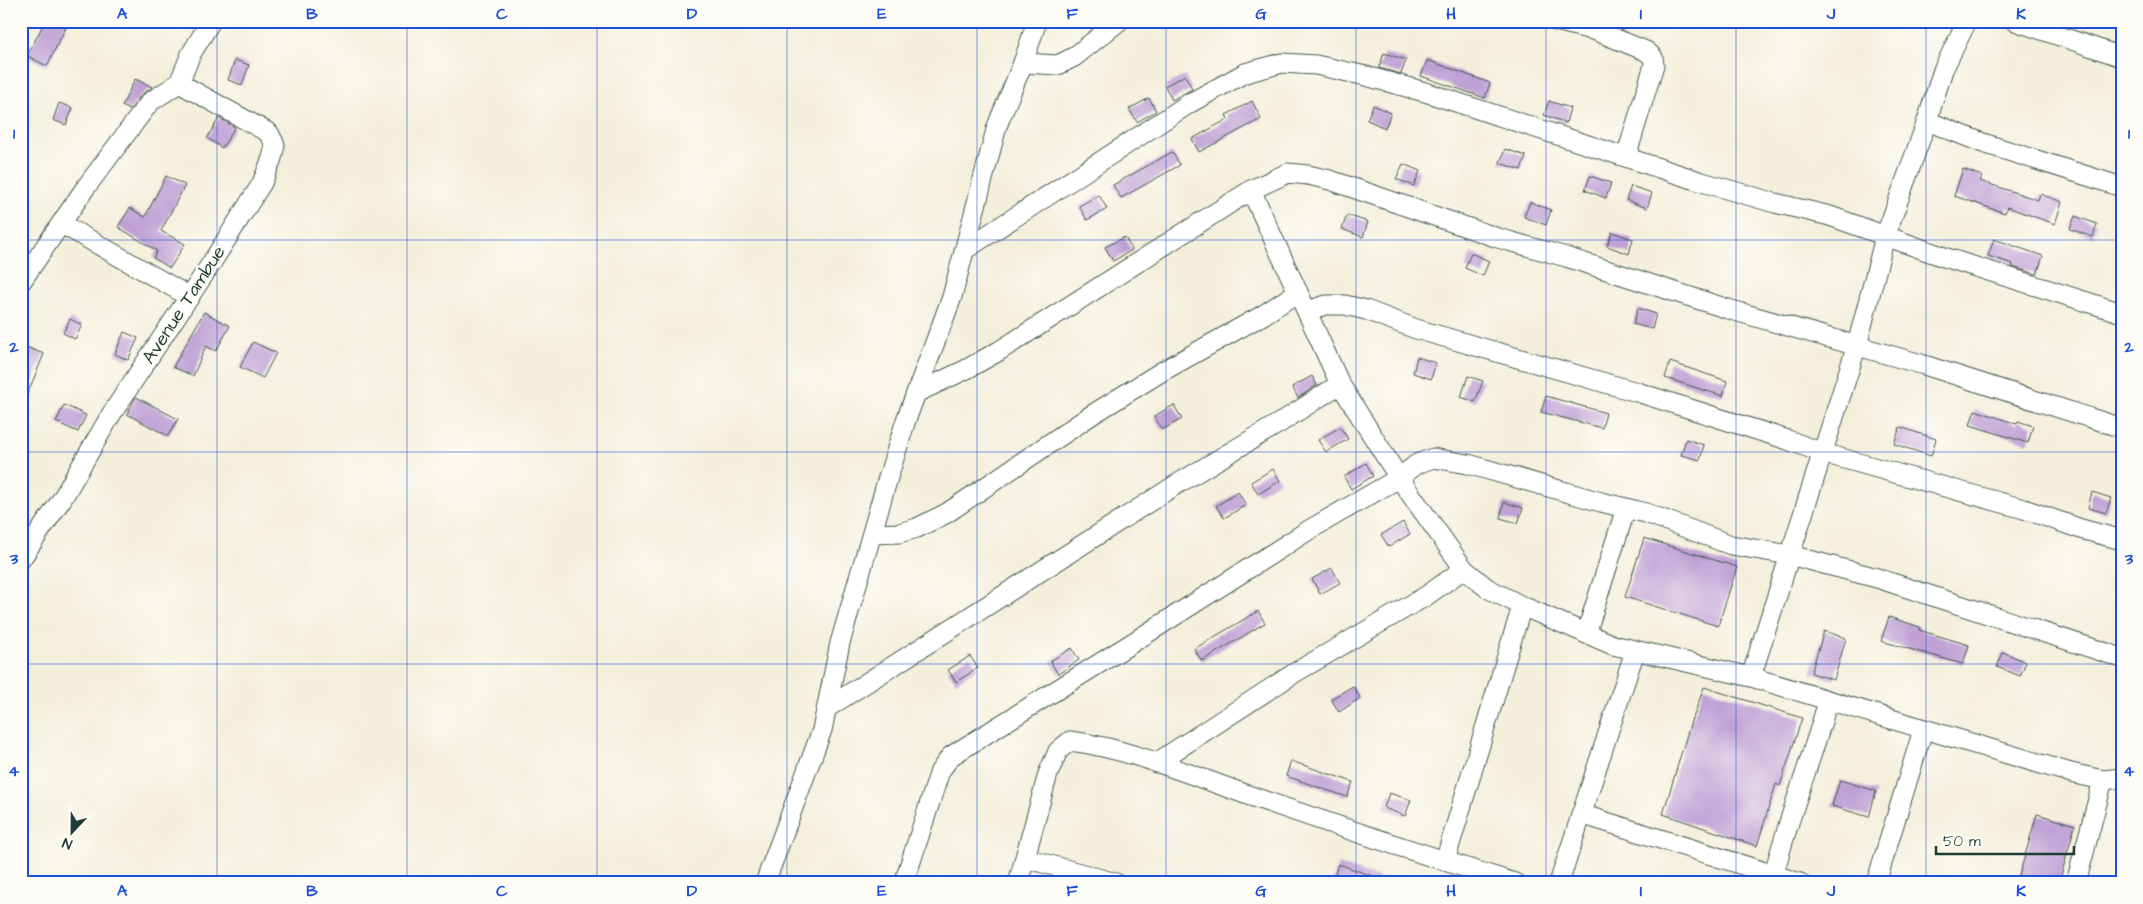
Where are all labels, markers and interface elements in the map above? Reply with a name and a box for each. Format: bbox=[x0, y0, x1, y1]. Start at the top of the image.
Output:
text: A bbox=[117, 3, 128, 25]
text: B bbox=[306, 3, 318, 25]
text: C bbox=[496, 3, 508, 25]
text: D bbox=[687, 3, 698, 25]
text: E bbox=[877, 3, 887, 25]
text: F bbox=[1066, 3, 1078, 25]
text: G bbox=[1255, 3, 1267, 25]
text: H bbox=[1446, 3, 1456, 25]
text: I bbox=[1640, 3, 1642, 25]
text: J bbox=[1826, 3, 1836, 25]
text: K bbox=[2016, 3, 2026, 25]
text: 1 bbox=[13, 123, 16, 145]
text: 1 bbox=[2128, 123, 2131, 145]
street label: Avenue Tambue bbox=[136, 241, 232, 369]
text: 2 bbox=[8, 336, 19, 358]
text: 2 bbox=[2123, 336, 2134, 358]
text: 3 bbox=[9, 548, 19, 570]
text: 3 bbox=[2124, 548, 2134, 570]
text: 4 bbox=[9, 760, 20, 782]
text: 4 bbox=[2124, 760, 2135, 782]
north arrow bbox=[48, 806, 98, 856]
scale bar bbox=[1936, 824, 2073, 856]
text: 50 m bbox=[1943, 831, 1981, 852]
text: N bbox=[59, 832, 75, 854]
text: A bbox=[117, 880, 128, 902]
text: B bbox=[306, 880, 318, 902]
text: C bbox=[496, 880, 508, 902]
text: D bbox=[687, 880, 698, 902]
text: E bbox=[877, 880, 887, 902]
text: F bbox=[1066, 880, 1078, 902]
text: G bbox=[1255, 880, 1267, 902]
text: H bbox=[1446, 880, 1456, 902]
text: I bbox=[1640, 880, 1642, 902]
text: J bbox=[1826, 880, 1836, 902]
text: K bbox=[2016, 880, 2026, 902]

